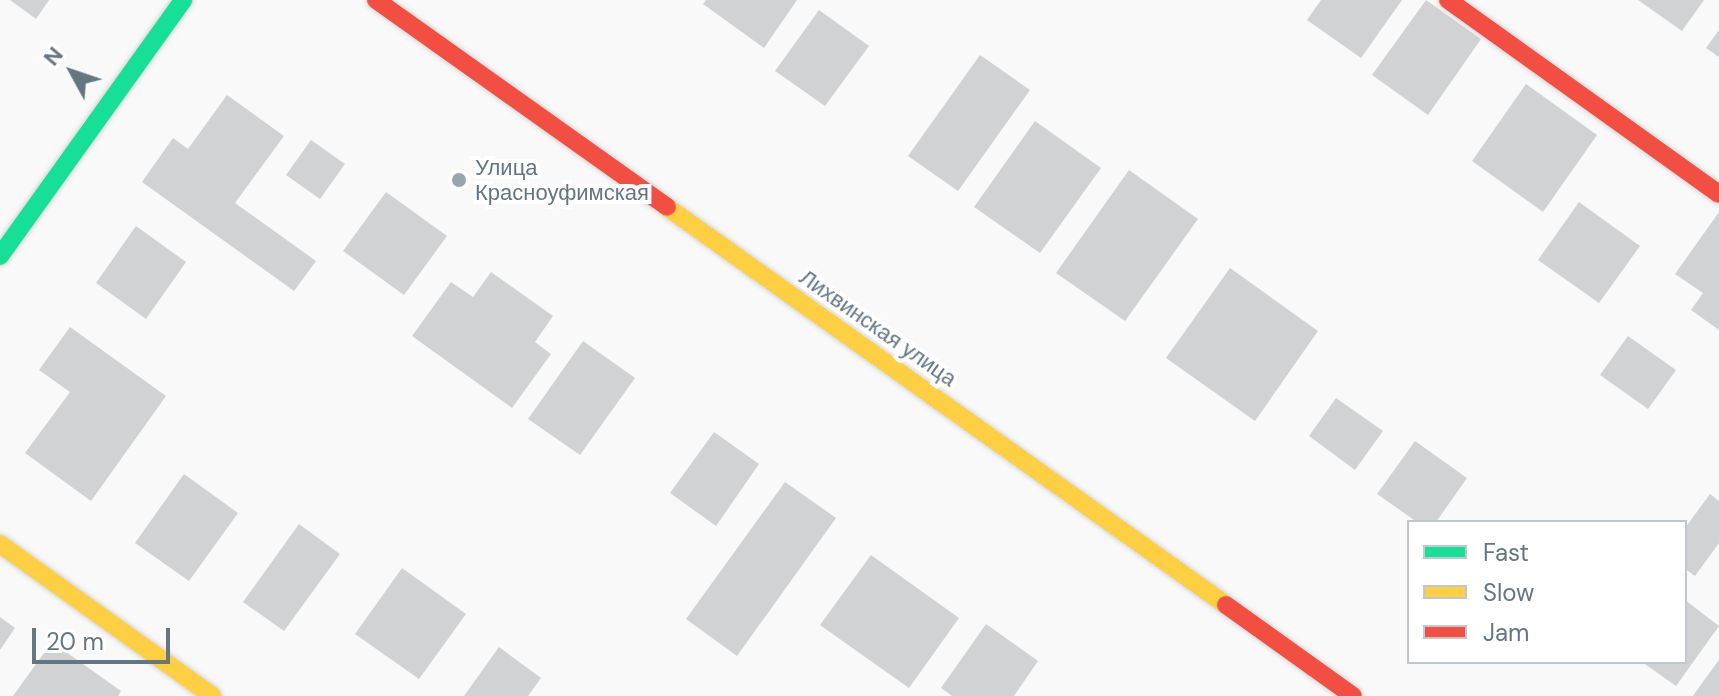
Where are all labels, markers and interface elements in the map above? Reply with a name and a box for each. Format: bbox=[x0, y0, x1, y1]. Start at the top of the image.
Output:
north arrow bbox=[32, 32, 112, 112]
text: N bbox=[37, 41, 69, 72]
place label: Улица Красноуфимская bbox=[475, 154, 649, 206]
marker: Улица Красноуфимская bbox=[450, 171, 468, 189]
street label: Лихвинская улица bbox=[794, 264, 962, 392]
legend bbox=[1407, 520, 1687, 664]
text: Fast bbox=[1483, 537, 1529, 568]
text: Slow bbox=[1483, 577, 1534, 608]
scale bar bbox=[36, 612, 174, 662]
text: Jam bbox=[1483, 617, 1529, 648]
text: 20 m bbox=[46, 626, 104, 657]

